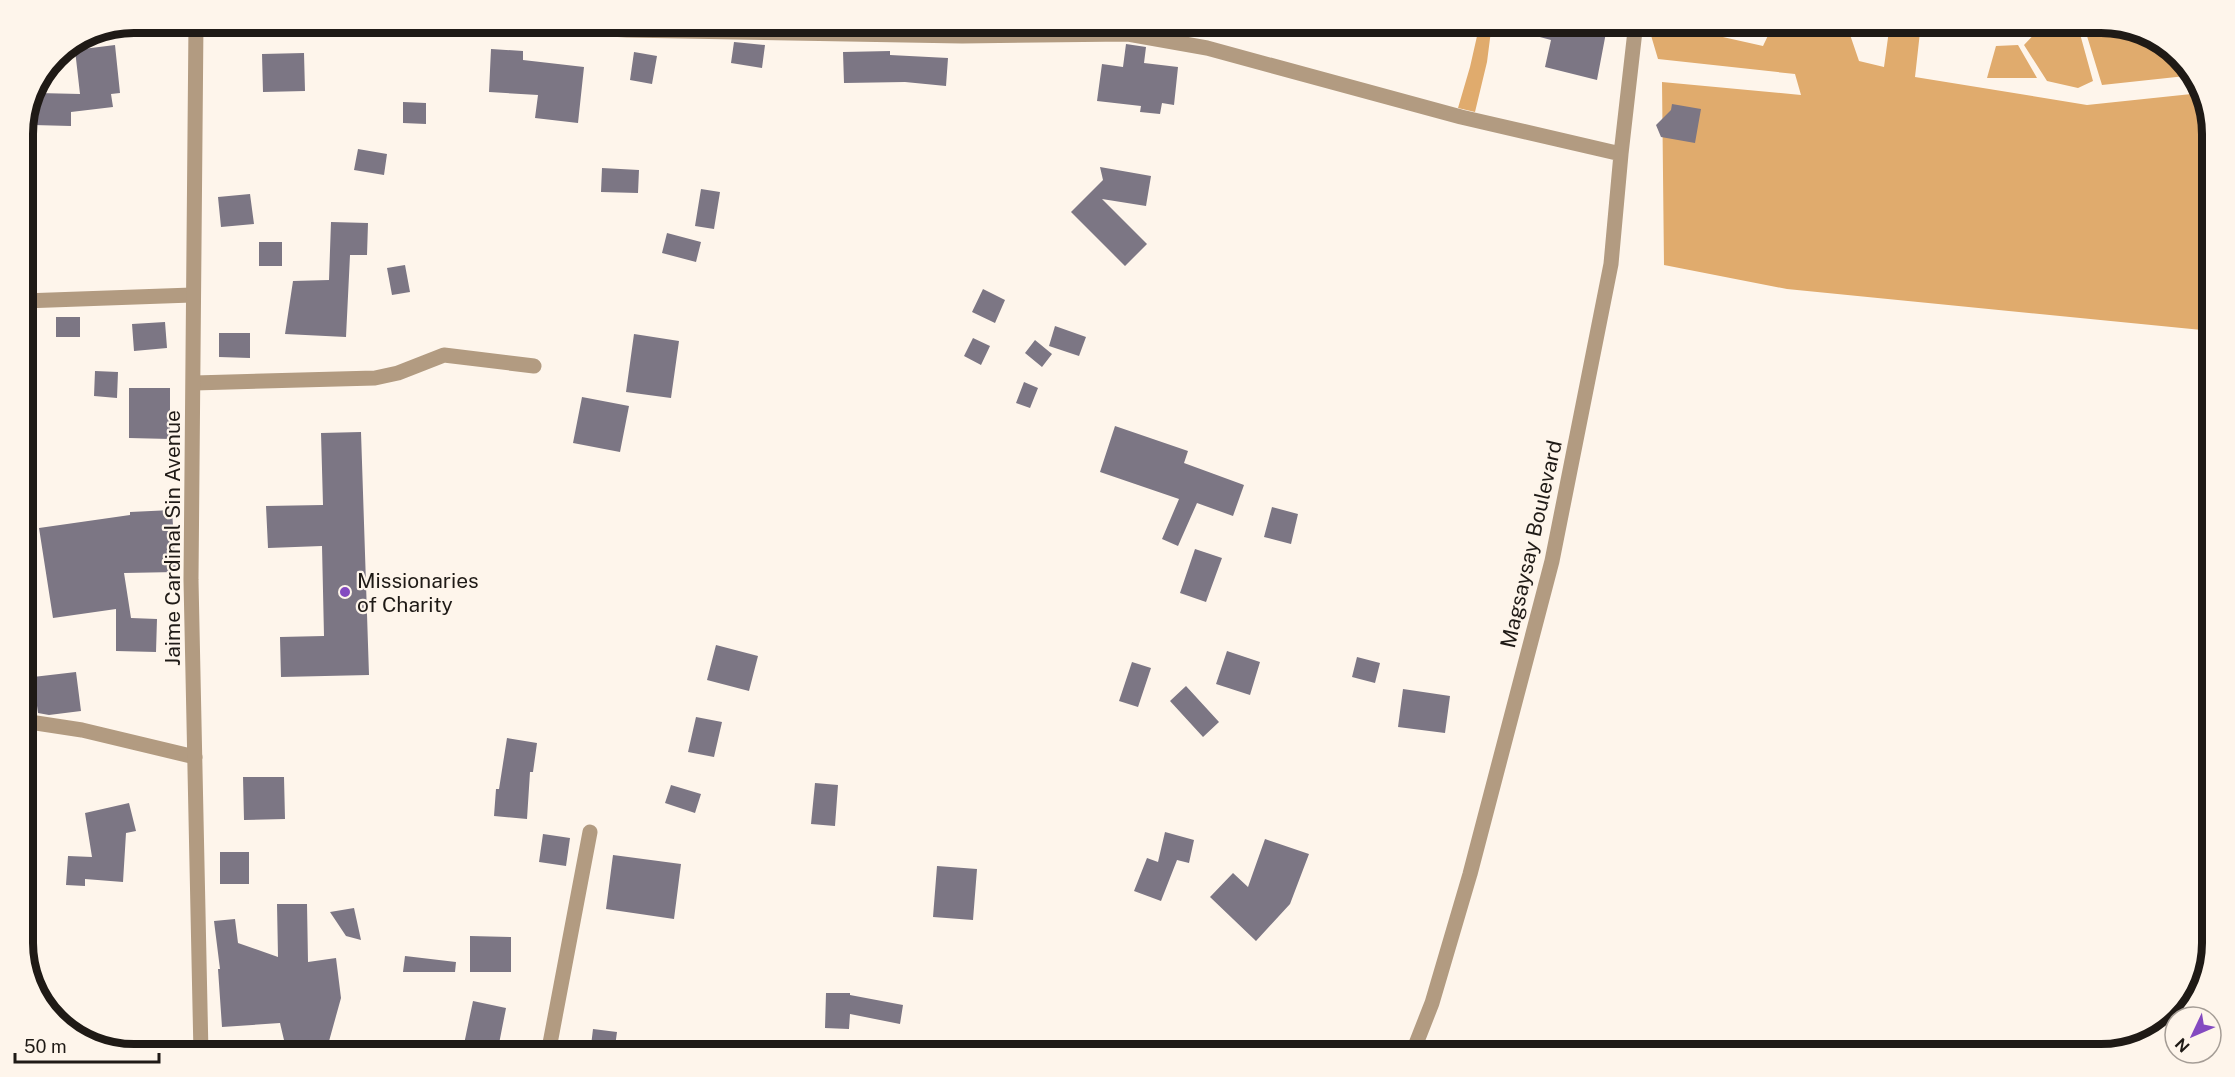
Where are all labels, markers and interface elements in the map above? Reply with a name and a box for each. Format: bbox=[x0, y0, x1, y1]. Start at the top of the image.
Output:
street label: Jaime Cardinal Sin Avenue bbox=[160, 410, 185, 666]
street label: Magsaysay Boulevard bbox=[1495, 438, 1567, 650]
place label: Missionaries of Charity bbox=[357, 568, 479, 617]
marker: Missionaries of Charity bbox=[338, 585, 352, 599]
north arrow bbox=[2163, 1005, 2223, 1065]
scale bar bbox=[15, 1026, 159, 1064]
text: N bbox=[2171, 1034, 2194, 1056]
text: 50 m bbox=[24, 1036, 67, 1057]

